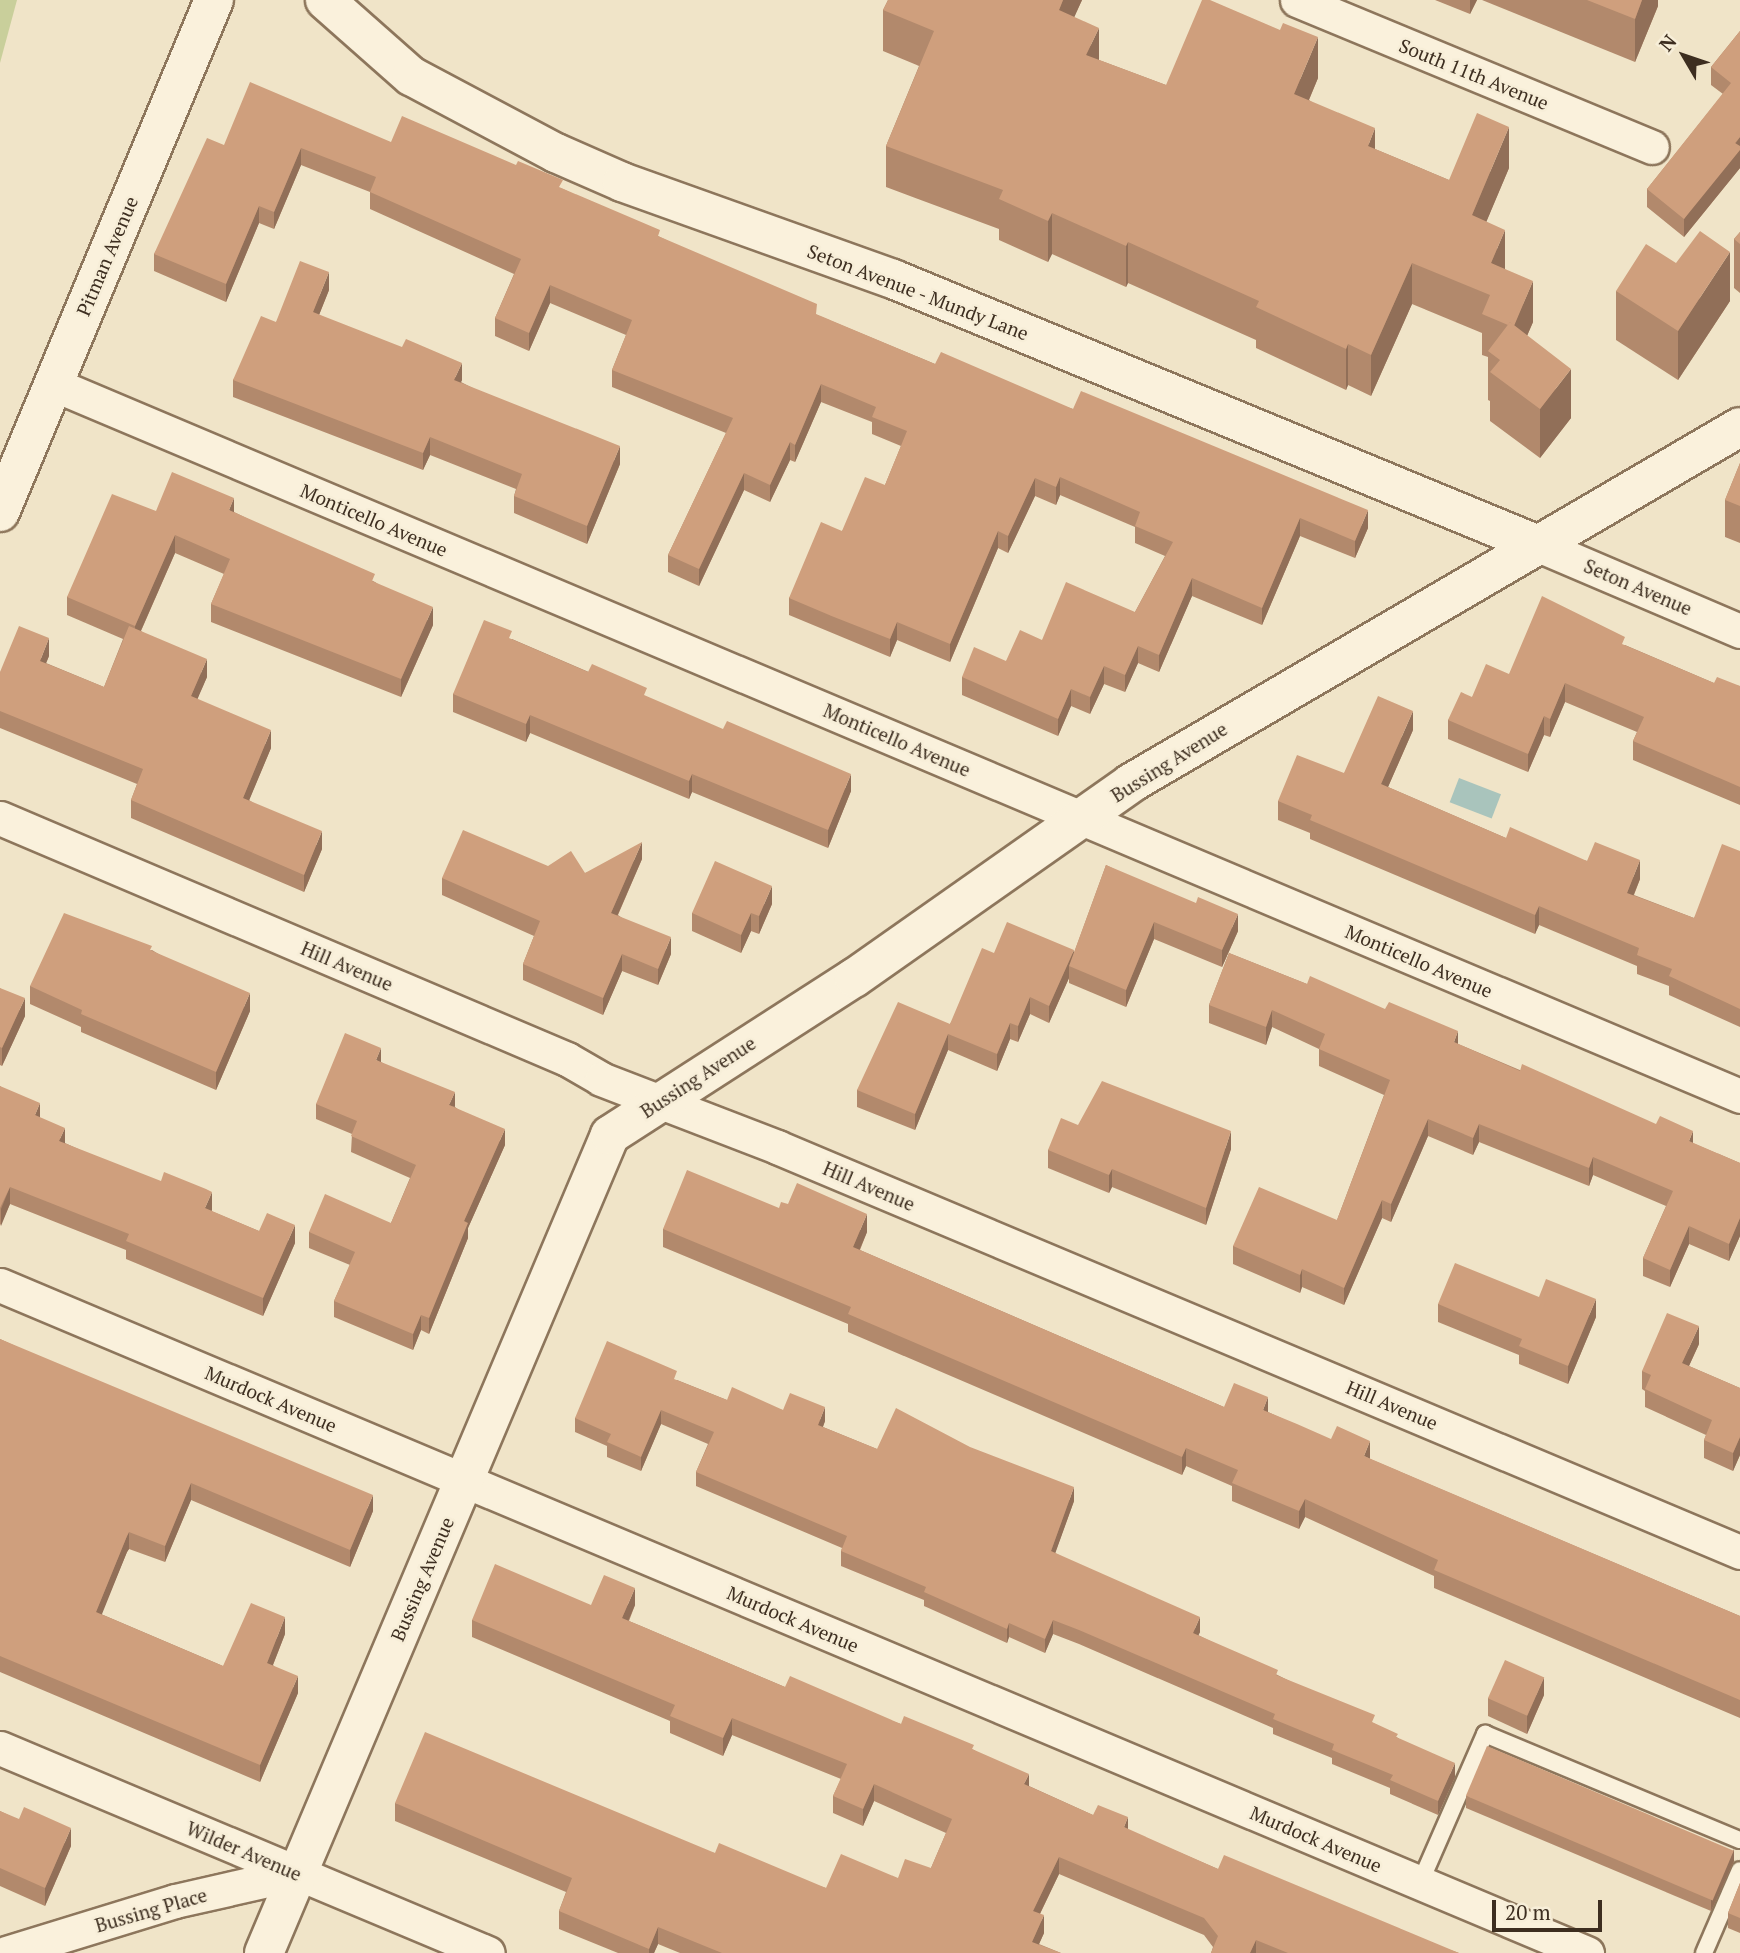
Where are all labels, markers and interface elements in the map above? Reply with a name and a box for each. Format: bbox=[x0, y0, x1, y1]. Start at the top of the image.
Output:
north arrow bbox=[1649, 21, 1719, 91]
text: N bbox=[1653, 29, 1682, 56]
street label: South 11th Avenue bbox=[1396, 34, 1552, 114]
street label: Pitman Avenue bbox=[71, 193, 143, 319]
street label: Seton Avenue - Mundy Lane bbox=[803, 239, 1033, 345]
street label: Monticello Avenue bbox=[297, 479, 451, 561]
street label: Seton Avenue bbox=[1580, 554, 1696, 620]
street label: Monticello Avenue bbox=[820, 699, 974, 781]
street label: Bussing Avenue bbox=[1107, 717, 1231, 807]
street label: Monticello Avenue bbox=[1342, 920, 1496, 1002]
street label: Hill Avenue bbox=[298, 936, 396, 996]
street label: Bussing Avenue bbox=[636, 1031, 760, 1123]
street label: Hill Avenue bbox=[820, 1156, 918, 1216]
street label: Murdock Avenue bbox=[202, 1361, 340, 1437]
street label: Hill Avenue bbox=[1343, 1375, 1441, 1435]
street label: Bussing Avenue bbox=[386, 1513, 458, 1645]
street label: Murdock Avenue bbox=[724, 1581, 862, 1657]
street label: Murdock Avenue bbox=[1247, 1801, 1385, 1877]
street label: Wilder Avenue bbox=[183, 1816, 305, 1886]
street label: Bussing Place bbox=[92, 1883, 210, 1937]
scale bar bbox=[1495, 1886, 1605, 1930]
text: 20 m bbox=[1505, 1898, 1551, 1926]

